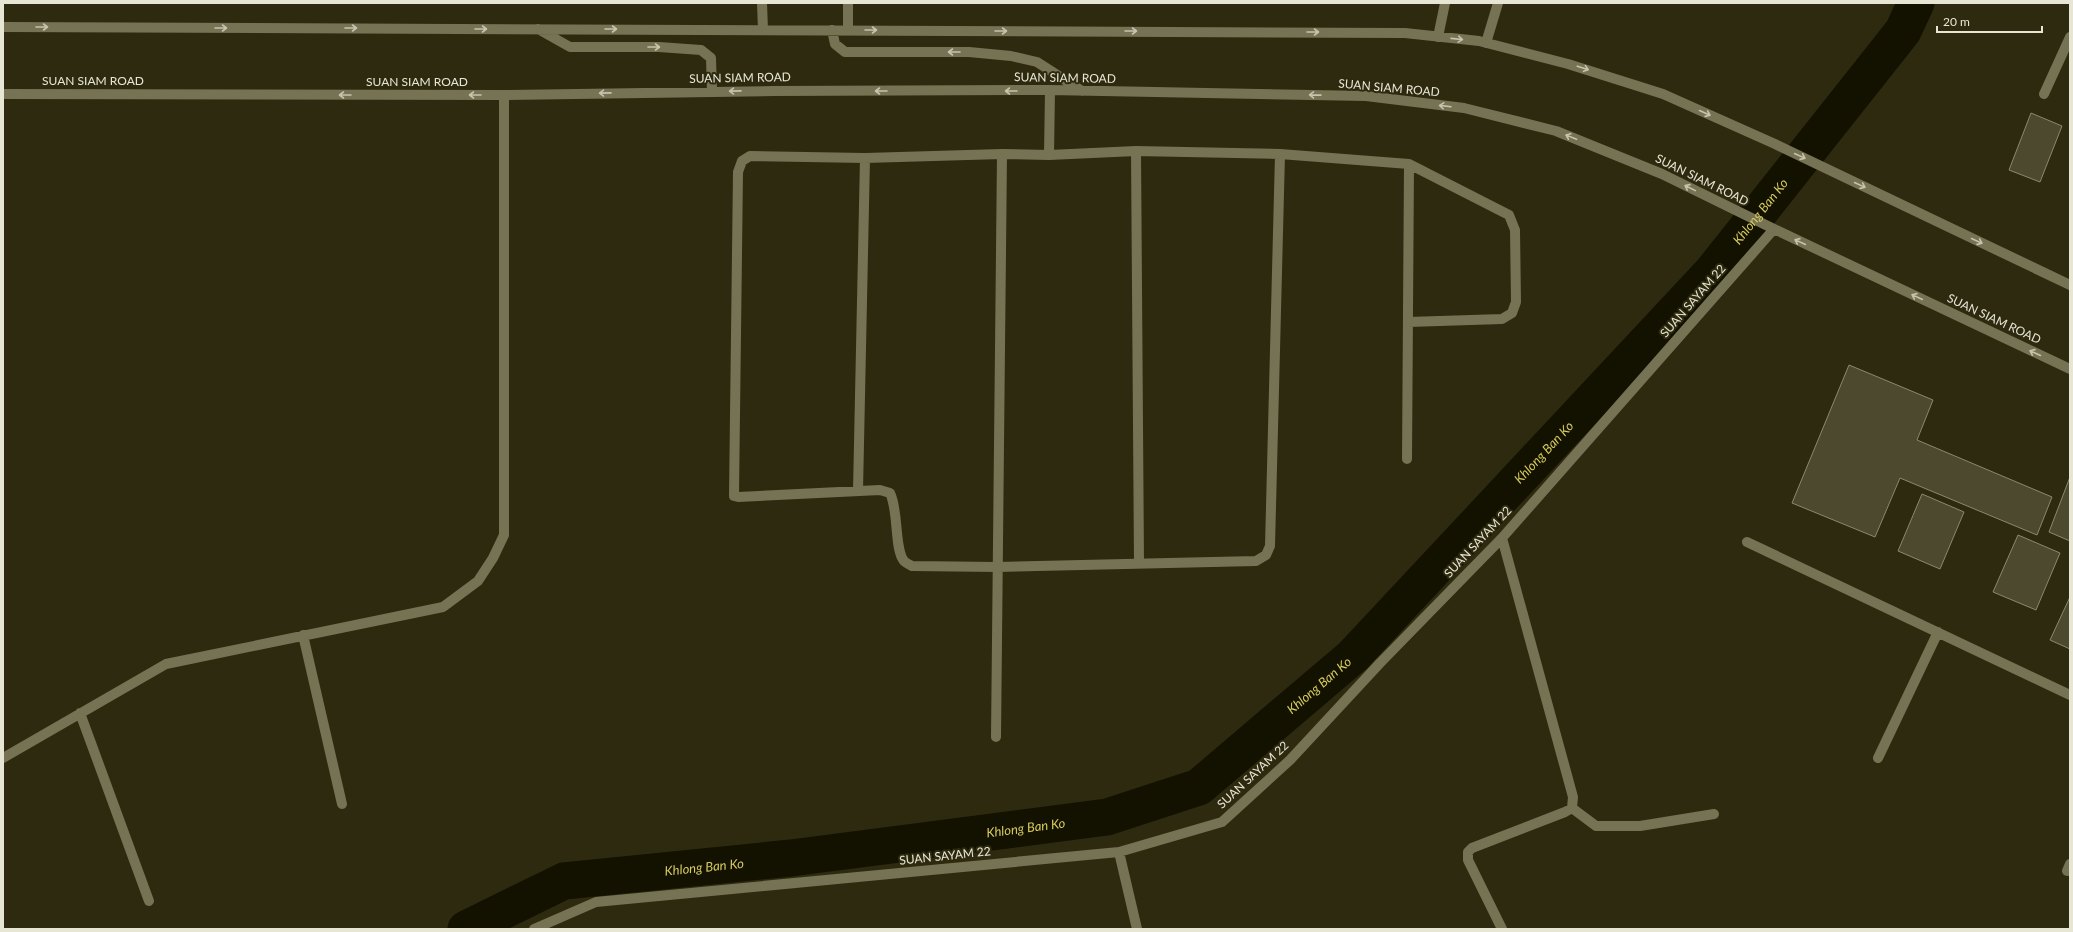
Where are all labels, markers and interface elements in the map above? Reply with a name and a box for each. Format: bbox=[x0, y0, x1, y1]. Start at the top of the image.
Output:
scale bar bbox=[1937, 8, 2042, 34]
text: 20 m bbox=[1943, 14, 1970, 29]
one-way arrow bbox=[35, 23, 48, 31]
one-way arrow bbox=[214, 24, 227, 32]
one-way arrow bbox=[344, 24, 357, 32]
one-way arrow bbox=[474, 25, 487, 33]
one-way arrow bbox=[604, 25, 617, 33]
one-way arrow bbox=[864, 26, 877, 34]
one-way arrow bbox=[994, 27, 1007, 35]
one-way arrow bbox=[1124, 27, 1137, 35]
one-way arrow bbox=[1306, 28, 1319, 36]
one-way arrow bbox=[1450, 35, 1463, 43]
one-way arrow bbox=[647, 43, 660, 51]
one-way arrow bbox=[948, 48, 961, 56]
one-way arrow bbox=[1577, 65, 1589, 73]
street label: SUAN SIAM ROAD bbox=[689, 69, 791, 86]
street label: SUAN SIAM ROAD bbox=[1014, 69, 1116, 86]
street label: SUAN SIAM ROAD bbox=[42, 73, 144, 88]
street label: SUAN SIAM ROAD bbox=[366, 74, 468, 89]
street label: SUAN SIAM ROAD bbox=[1338, 76, 1440, 99]
one-way arrow bbox=[729, 87, 742, 95]
one-way arrow bbox=[875, 87, 888, 95]
one-way arrow bbox=[1005, 87, 1018, 95]
one-way arrow bbox=[599, 90, 612, 97]
one-way arrow bbox=[339, 91, 352, 99]
one-way arrow bbox=[469, 91, 482, 99]
one-way arrow bbox=[1309, 91, 1322, 99]
one-way arrow bbox=[1439, 102, 1452, 110]
one-way arrow bbox=[1699, 110, 1711, 117]
one-way arrow bbox=[1565, 132, 1577, 140]
street label: SUAN SIAM ROAD bbox=[1653, 151, 1751, 209]
one-way arrow bbox=[1793, 153, 1805, 160]
water label: Khlong Ban Ko bbox=[1729, 175, 1791, 247]
one-way arrow bbox=[1853, 182, 1865, 189]
one-way arrow bbox=[1684, 184, 1696, 191]
one-way arrow bbox=[1794, 238, 1806, 245]
one-way arrow bbox=[1971, 238, 1983, 245]
street label: SUAN SAYAM 22 bbox=[1657, 261, 1728, 340]
street label: SUAN SIAM ROAD bbox=[1945, 290, 2044, 347]
one-way arrow bbox=[1911, 293, 1923, 300]
one-way arrow bbox=[2029, 349, 2041, 356]
water label: Khlong Ban Ko bbox=[1511, 417, 1577, 487]
street label: SUAN SAYAM 22 bbox=[1441, 503, 1515, 580]
water label: Khlong Ban Ko bbox=[1283, 653, 1354, 717]
street label: SUAN SAYAM 22 bbox=[1214, 738, 1291, 812]
water label: Khlong Ban Ko bbox=[985, 814, 1066, 841]
street label: SUAN SAYAM 22 bbox=[898, 843, 992, 868]
water label: Khlong Ban Ko bbox=[664, 855, 745, 879]

